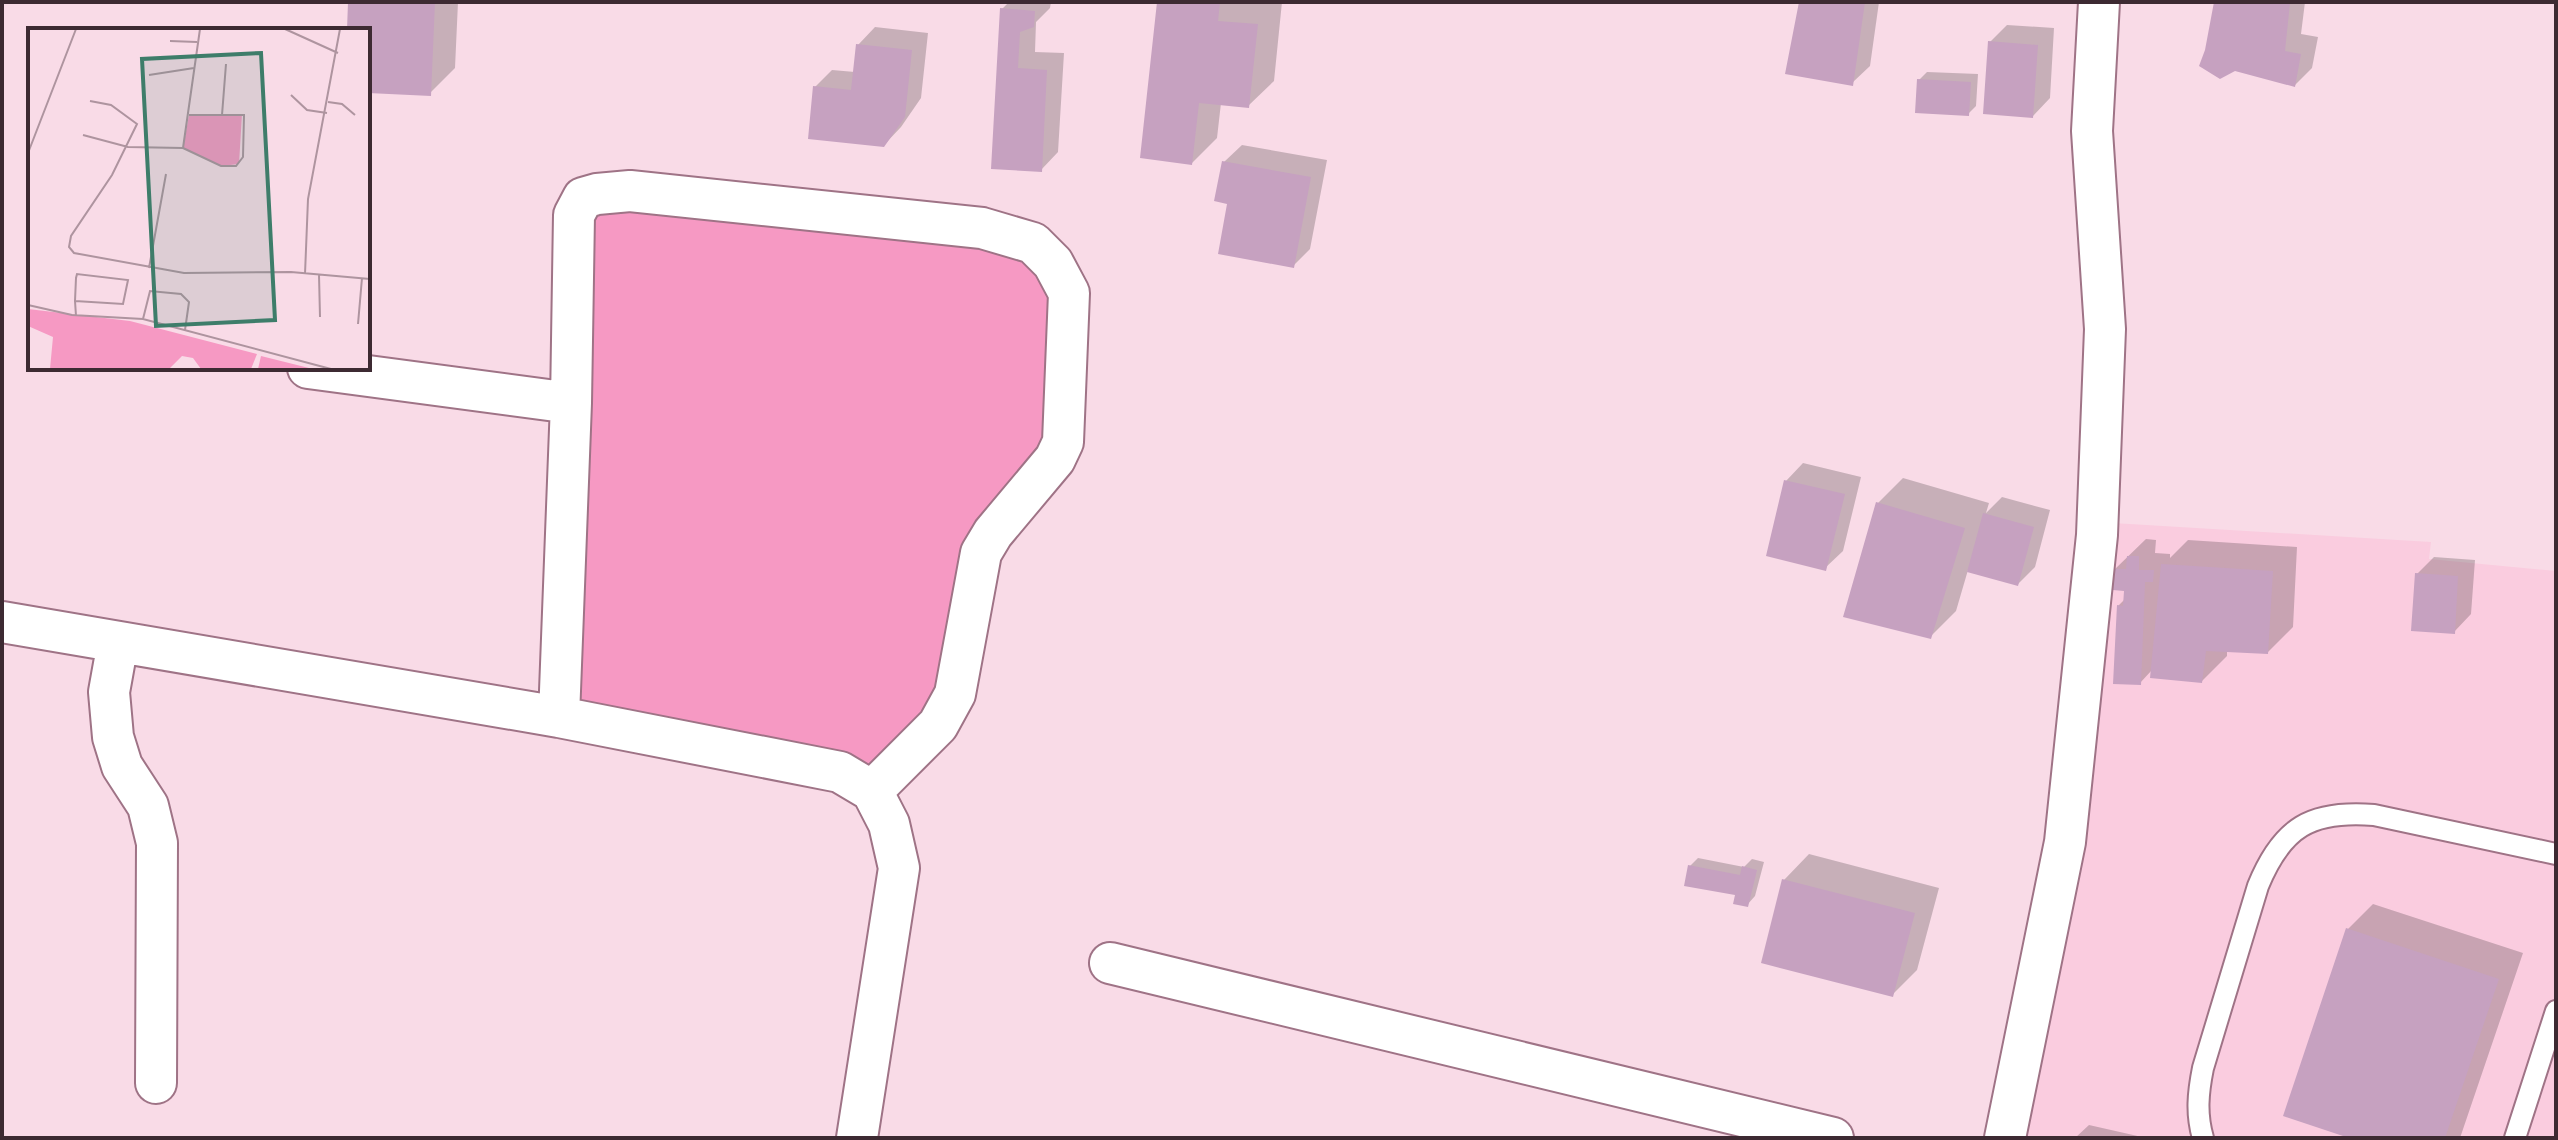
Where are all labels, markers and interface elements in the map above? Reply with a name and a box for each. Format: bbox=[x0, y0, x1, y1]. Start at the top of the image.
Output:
inset map bbox=[28, 28, 370, 370]

